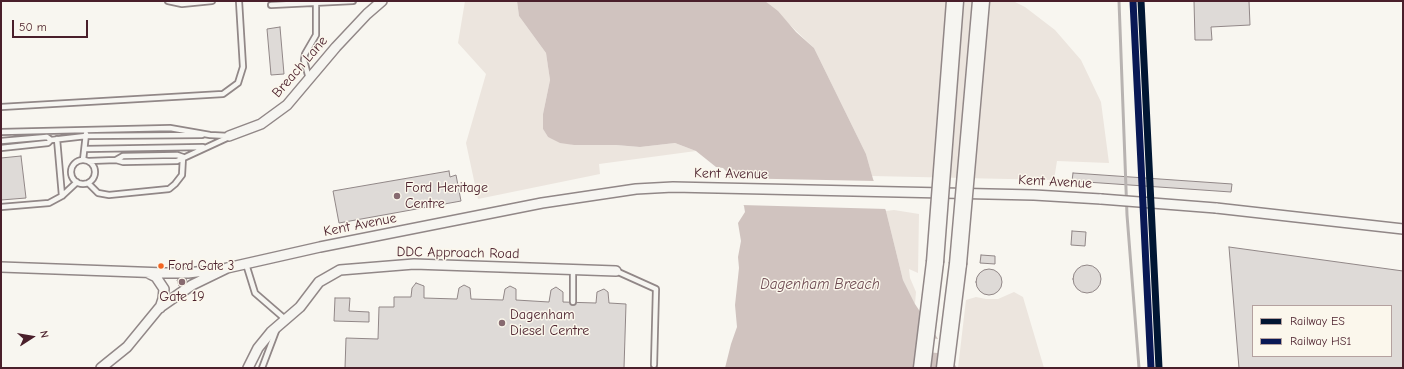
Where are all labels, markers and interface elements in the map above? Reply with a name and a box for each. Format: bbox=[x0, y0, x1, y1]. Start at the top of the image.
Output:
scale bar bbox=[14, 12, 90, 38]
text: 50 m bbox=[19, 20, 47, 34]
street label: Breach Lane bbox=[269, 33, 331, 101]
street label: Kent Avenue bbox=[694, 165, 768, 183]
street label: Kent Avenue bbox=[1018, 172, 1092, 192]
place label: Ford Heritage Centre bbox=[405, 180, 488, 212]
marker: Ford Heritage Centre bbox=[392, 191, 402, 201]
street label: Kent Avenue bbox=[322, 210, 398, 240]
street label: DDC Approach Road bbox=[396, 244, 520, 262]
place label: Ford Gate 3 bbox=[168, 258, 234, 274]
marker: Ford Gate 3 bbox=[156, 261, 166, 271]
water label: Dagenham Breach bbox=[760, 276, 880, 294]
marker: Gate 19 bbox=[177, 277, 187, 287]
place label: Gate 19 bbox=[159, 289, 205, 305]
legend bbox=[1252, 305, 1392, 357]
place label: Dagenham Diesel Centre bbox=[510, 307, 589, 340]
text: Railway ES bbox=[1290, 314, 1345, 328]
north arrow bbox=[12, 317, 52, 357]
marker: Dagenham Diesel Centre bbox=[497, 318, 507, 328]
text: N bbox=[37, 330, 51, 339]
text: Railway HS1 bbox=[1290, 334, 1351, 348]

